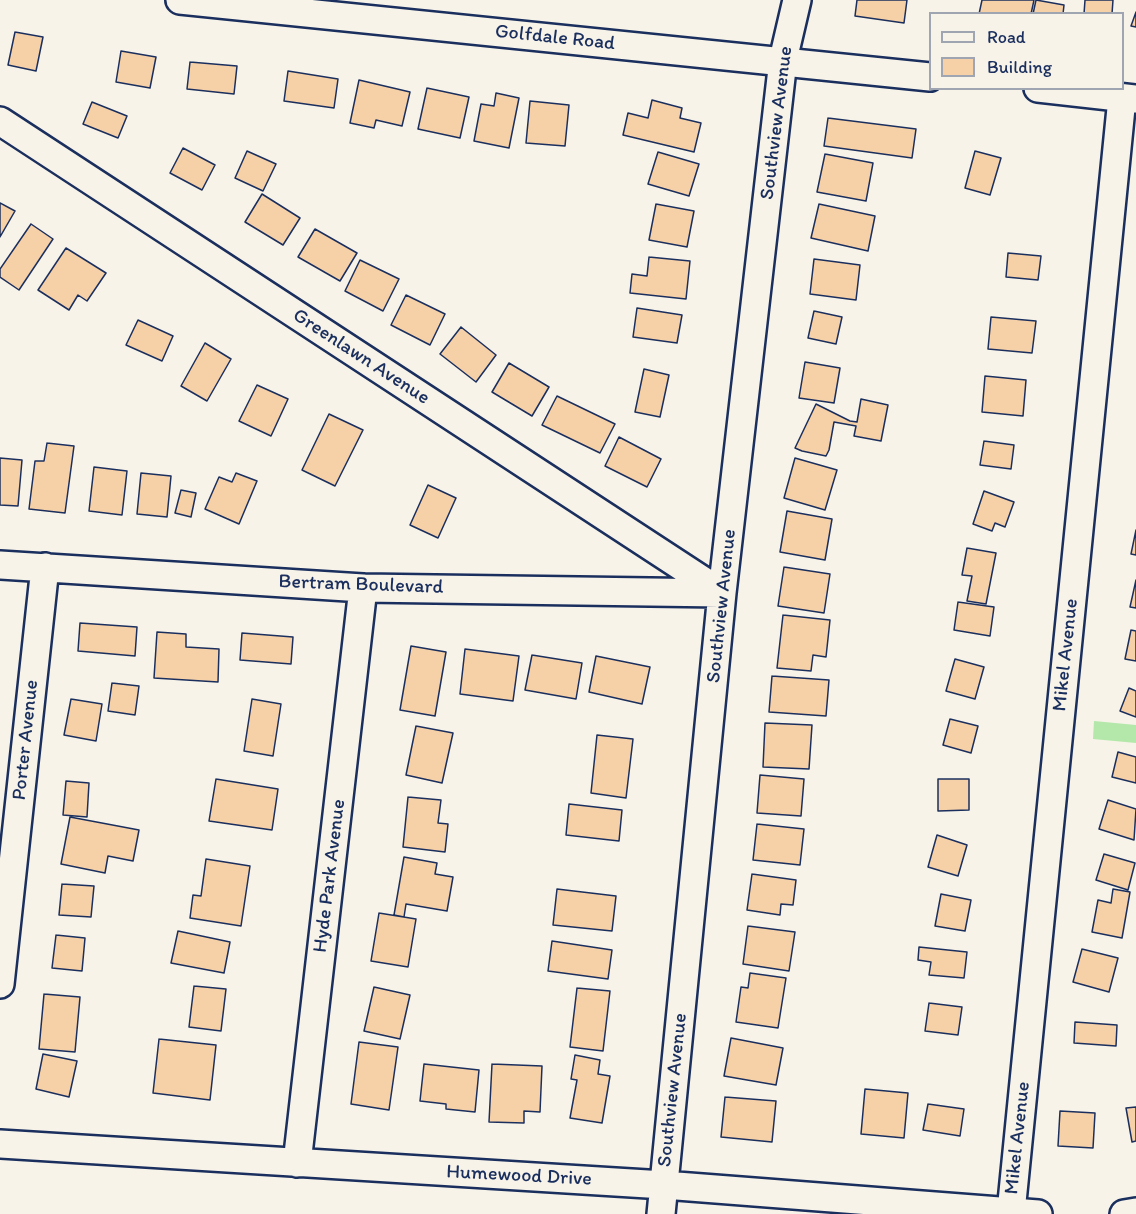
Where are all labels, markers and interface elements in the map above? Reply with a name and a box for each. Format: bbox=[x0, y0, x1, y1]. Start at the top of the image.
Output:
legend bbox=[929, 12, 1124, 90]
street label: Golfdale Road bbox=[494, 20, 616, 56]
text: Road bbox=[987, 26, 1026, 48]
street label: Southview Avenue bbox=[756, 45, 798, 201]
text: Building bbox=[987, 56, 1052, 78]
street label: Greenlawn Avenue bbox=[288, 304, 434, 410]
street label: Southview Avenue bbox=[702, 528, 742, 684]
street label: Bertram Boulevard bbox=[278, 570, 444, 600]
street label: Mikel Avenue bbox=[1048, 597, 1084, 713]
street label: Porter Avenue bbox=[8, 679, 44, 801]
street label: Hyde Park Avenue bbox=[309, 798, 351, 954]
street label: Southview Avenue bbox=[653, 1012, 693, 1168]
street label: Mikel Avenue bbox=[1000, 1080, 1036, 1196]
street label: Humewood Drive bbox=[446, 1160, 592, 1192]

